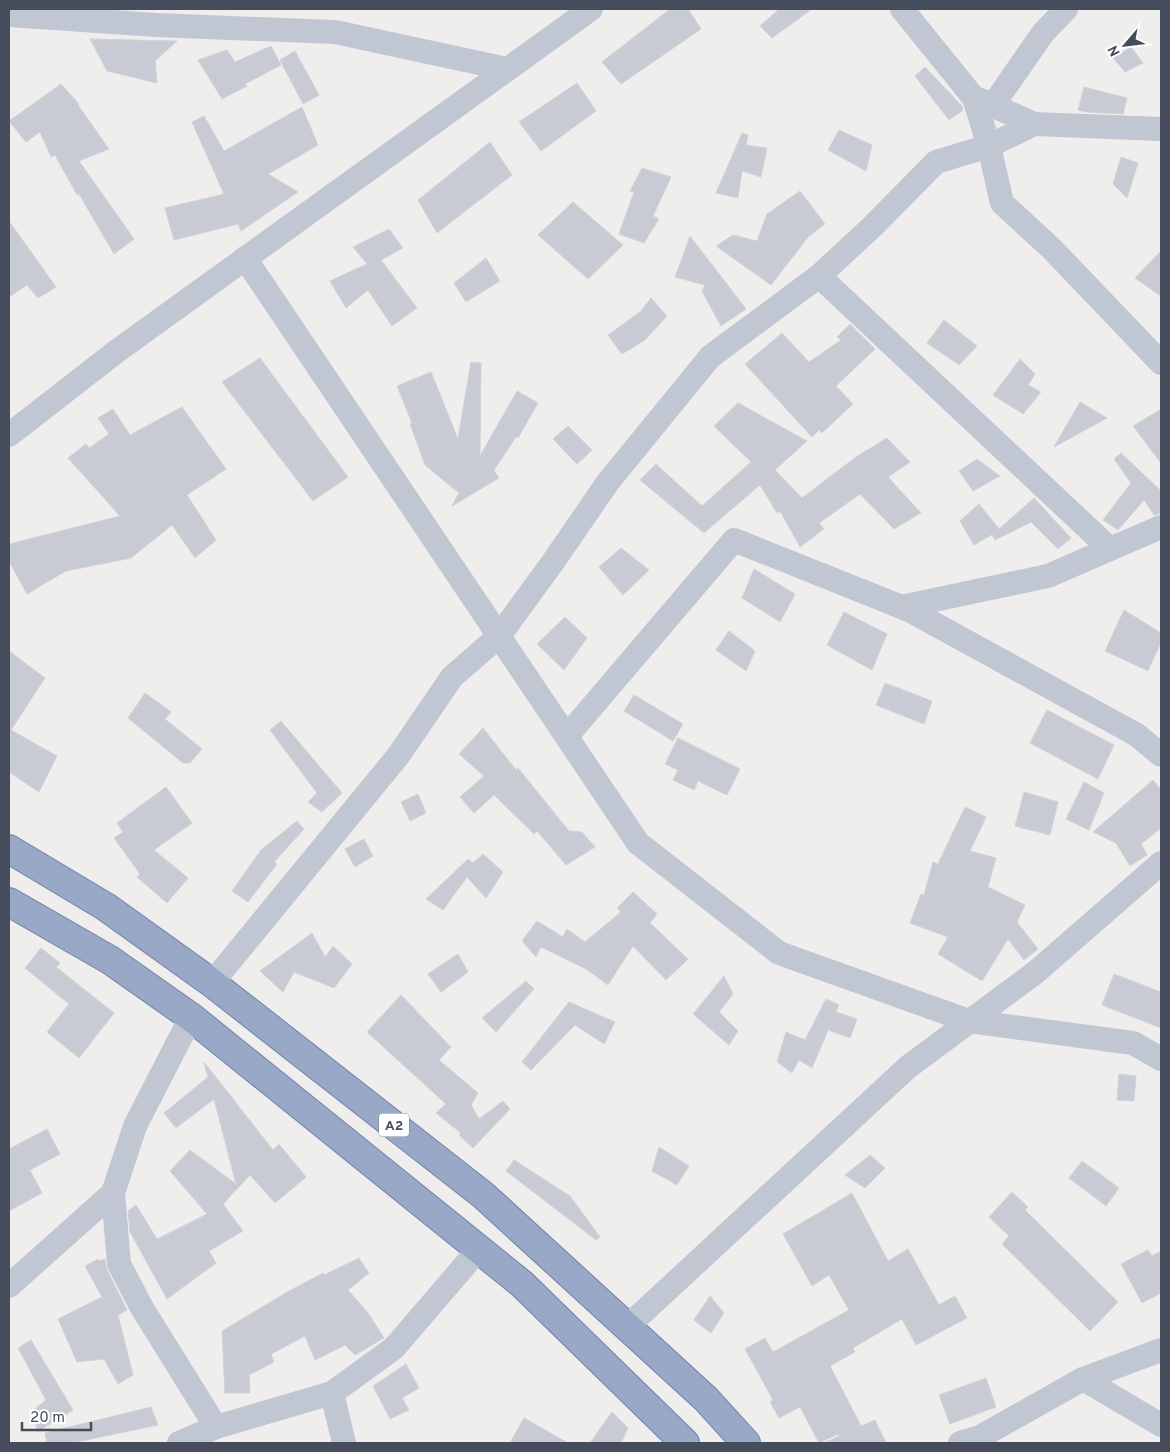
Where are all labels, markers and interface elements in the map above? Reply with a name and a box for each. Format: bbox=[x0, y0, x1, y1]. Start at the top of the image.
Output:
north arrow bbox=[1100, 20, 1150, 70]
text: N bbox=[1105, 42, 1125, 59]
road number: A2 bbox=[379, 1114, 409, 1136]
scale bar bbox=[22, 1400, 91, 1432]
text: 20 m bbox=[30, 1409, 65, 1428]

